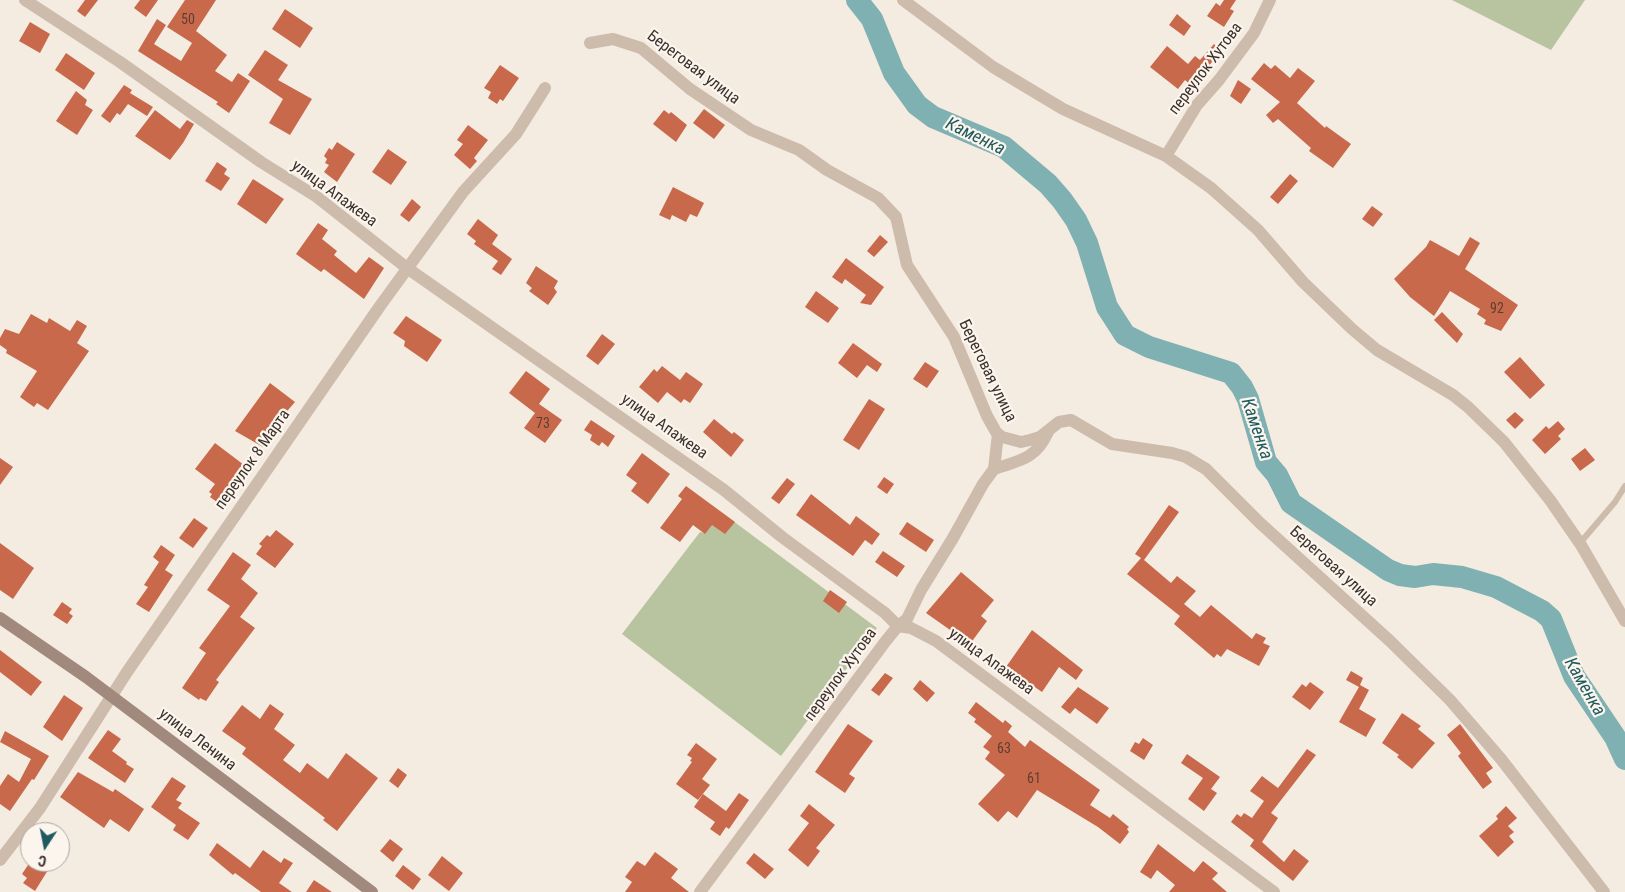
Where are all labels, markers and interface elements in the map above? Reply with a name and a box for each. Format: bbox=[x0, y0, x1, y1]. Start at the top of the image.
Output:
house number: 50 bbox=[181, 12, 195, 28]
street label: переулок Хутова bbox=[1165, 19, 1247, 119]
street label: Береговая улица bbox=[643, 27, 743, 109]
water label: Каменка bbox=[942, 113, 1008, 161]
street label: улица Апажева bbox=[287, 157, 381, 231]
house number: 92 bbox=[1490, 301, 1504, 317]
street label: Береговая улица bbox=[954, 317, 1020, 425]
street label: улица Апажева bbox=[617, 390, 711, 464]
water label: Каменка bbox=[1235, 396, 1277, 462]
street label: переулок 8 Марта bbox=[211, 406, 295, 514]
house number: 73 bbox=[536, 416, 550, 432]
street label: Береговая улица bbox=[1285, 523, 1381, 611]
street label: переулок Хутова bbox=[801, 625, 881, 725]
street label: улица Апажева bbox=[944, 625, 1038, 699]
water label: Каменка bbox=[1559, 654, 1609, 720]
street label: улица Ленина bbox=[155, 705, 239, 775]
house number: 63 bbox=[997, 741, 1011, 757]
house number: 61 bbox=[1027, 771, 1041, 787]
north arrow bbox=[20, 822, 70, 872]
text: С bbox=[37, 852, 48, 869]

